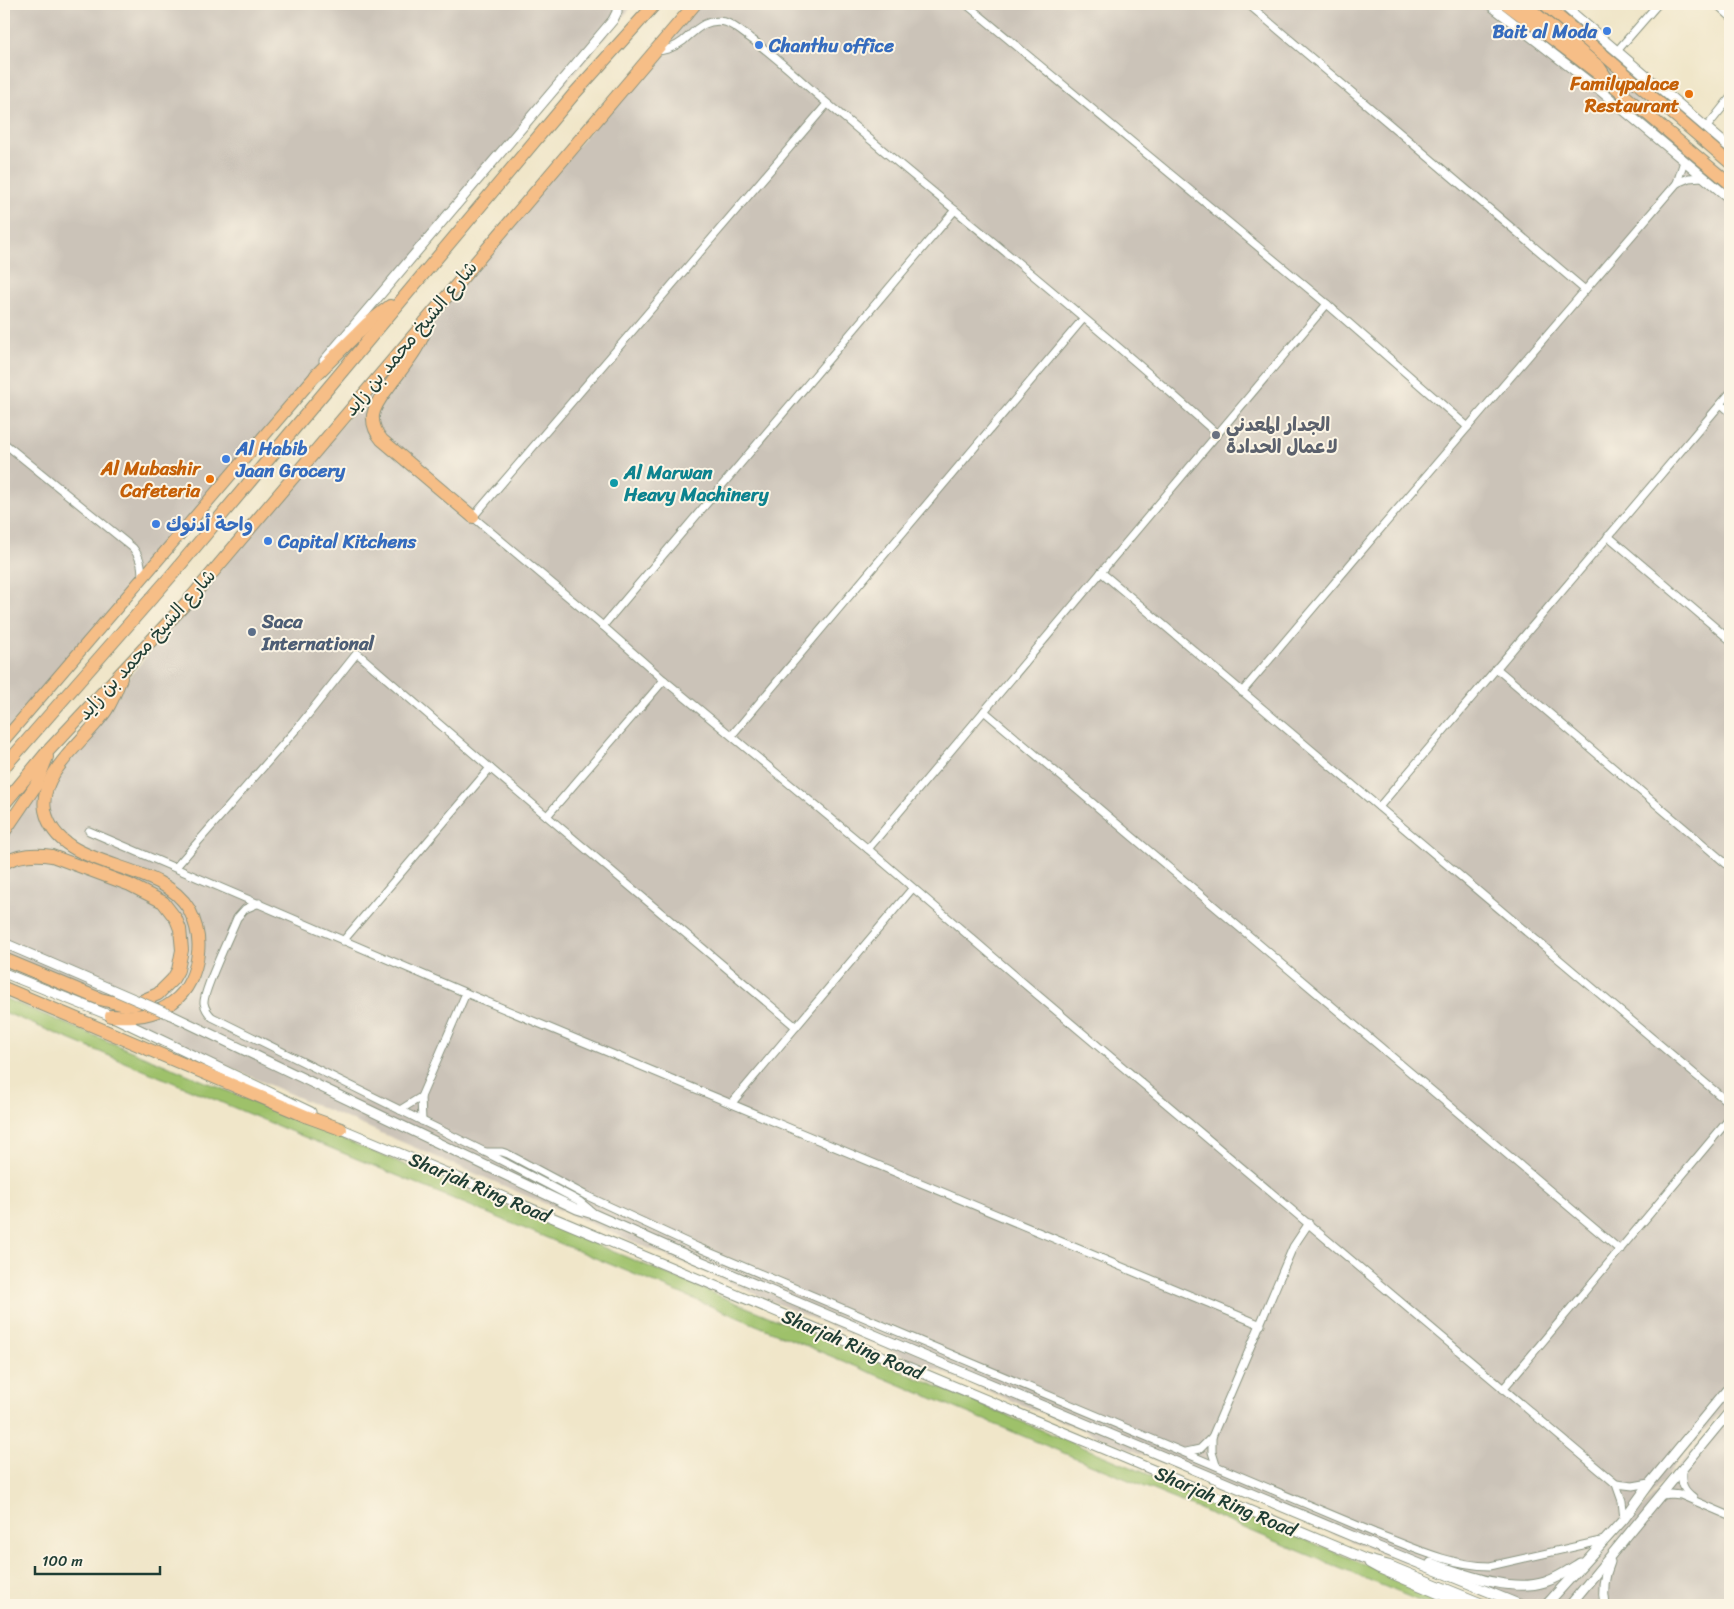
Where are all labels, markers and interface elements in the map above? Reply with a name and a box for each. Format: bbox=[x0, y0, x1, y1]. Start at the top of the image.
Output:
place label: Bait al Moda bbox=[1492, 15, 1597, 48]
marker: Bait al Moda bbox=[1601, 25, 1613, 37]
place label: Chanthu office bbox=[768, 29, 894, 62]
marker: Chanthu office bbox=[753, 39, 765, 51]
place label: Familypalace Restaurant bbox=[1569, 67, 1680, 122]
marker: Familypalace Restaurant bbox=[1683, 88, 1695, 100]
street label: شارع الشيخ محمد بن زايد bbox=[335, 253, 486, 424]
place label: الجدار المعدني لاعمال الحدادة bbox=[1226, 408, 1337, 463]
marker: الجدار المعدني لاعمال الحدادة bbox=[1210, 429, 1222, 441]
place label: Al Habib Jaan Grocery bbox=[235, 432, 346, 487]
place label: Al Mubashir Cafeteria bbox=[100, 452, 202, 507]
marker: Al Habib Jaan Grocery bbox=[220, 453, 232, 465]
place label: Al Marwan Heavy Machinery bbox=[623, 456, 770, 511]
marker: Al Mubashir Cafeteria bbox=[204, 473, 216, 485]
marker: Al Marwan Heavy Machinery bbox=[608, 477, 620, 489]
place label: واحة أدنوك bbox=[166, 508, 253, 541]
marker: واحة أدنوك bbox=[150, 518, 162, 530]
place label: Capital Kitchens bbox=[277, 525, 417, 558]
marker: Capital Kitchens bbox=[262, 535, 274, 547]
street label: شارع الشيخ محمد بن زايد bbox=[69, 561, 224, 728]
place label: Saca International bbox=[261, 605, 375, 660]
marker: Saca International bbox=[246, 626, 258, 638]
street label: Sharjah Ring Road bbox=[404, 1143, 558, 1233]
street label: Sharjah Ring Road bbox=[777, 1300, 931, 1390]
street label: Sharjah Ring Road bbox=[1150, 1457, 1304, 1547]
scale bar bbox=[35, 1544, 160, 1576]
text: 100 m bbox=[42, 1548, 83, 1574]

